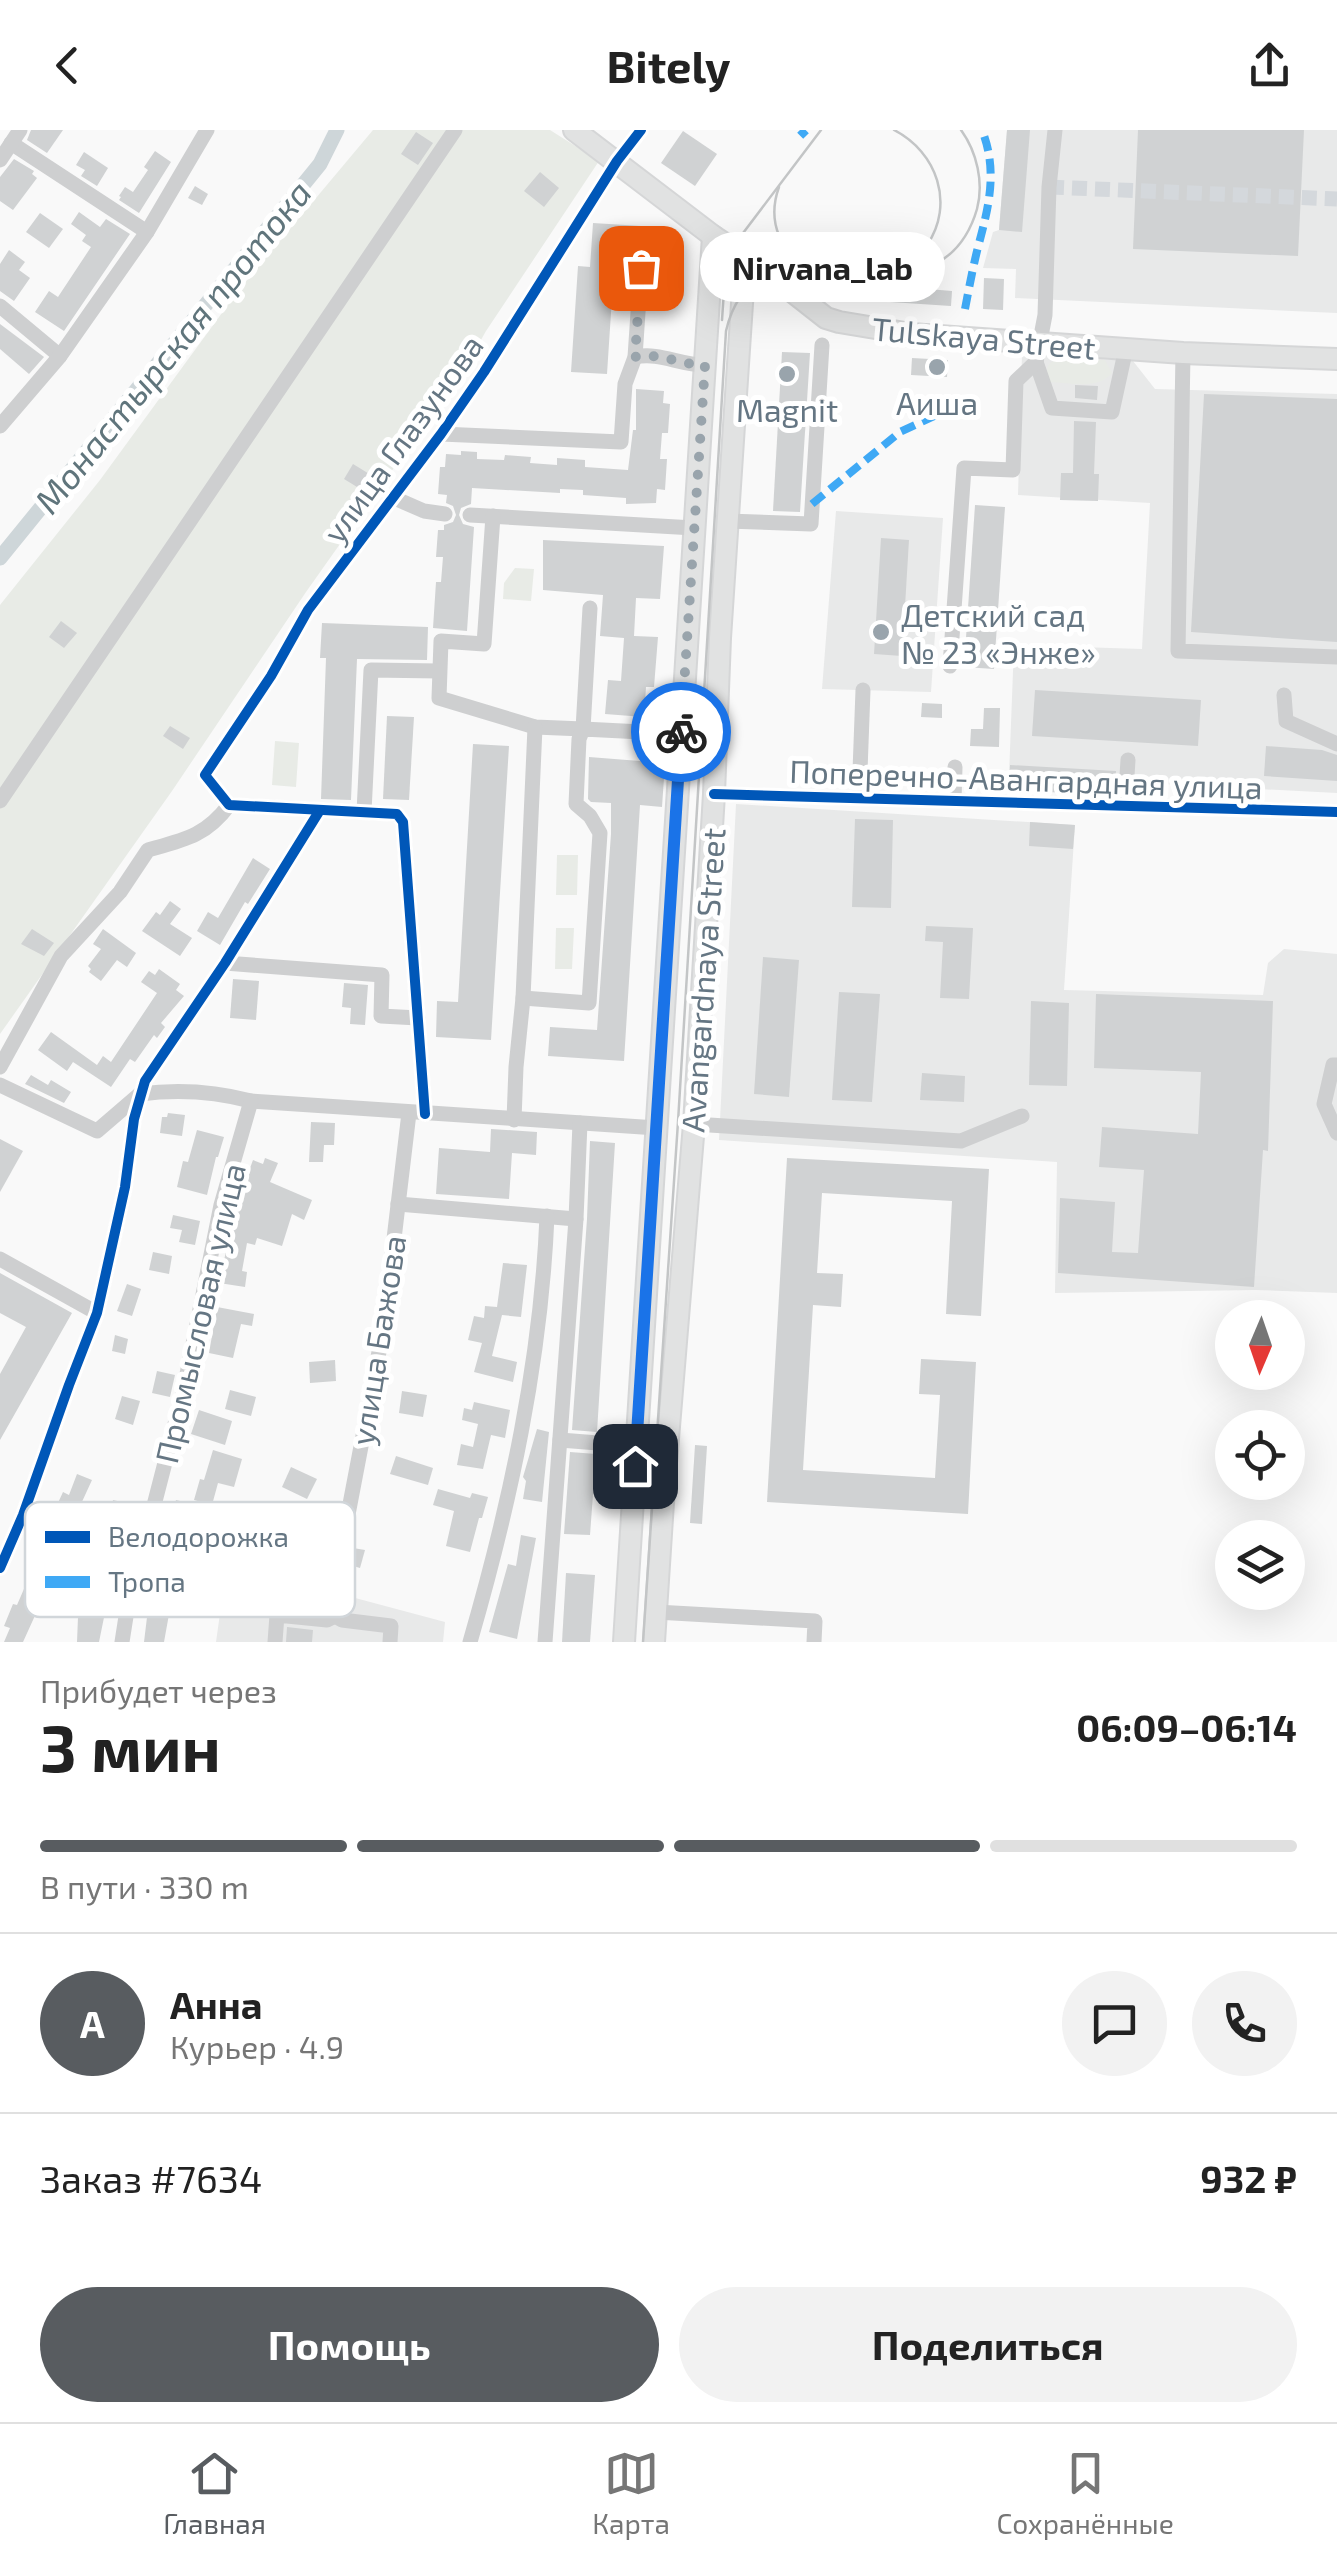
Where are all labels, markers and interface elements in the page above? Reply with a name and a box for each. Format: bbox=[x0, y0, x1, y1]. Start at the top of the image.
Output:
icon: back bbox=[40, 38, 95, 93]
text: Bitely bbox=[606, 38, 731, 92]
icon: share bbox=[1242, 38, 1297, 93]
water label: Монастырская протока bbox=[25, 171, 319, 521]
pin bbox=[599, 226, 684, 311]
callout: Nirvana_lab bbox=[701, 233, 946, 303]
icon: bag bbox=[614, 241, 669, 296]
text: Nirvana_lab bbox=[732, 248, 913, 286]
street label: Tulskaya Street bbox=[871, 308, 1097, 366]
street label: улица Глазунова bbox=[314, 327, 491, 550]
marker: Аиша bbox=[926, 356, 948, 378]
marker: Magnit bbox=[776, 363, 798, 385]
place label: Аиша bbox=[896, 383, 978, 421]
place label: Magnit bbox=[736, 390, 838, 428]
place label: Детский сад № 23 «Энже» bbox=[901, 595, 1096, 670]
marker: Детский сад № 23 «Энже» bbox=[870, 621, 892, 643]
courier bbox=[631, 682, 731, 782]
icon: bike bbox=[654, 705, 709, 760]
street label: Поперечно-Авангардная улица bbox=[789, 751, 1263, 806]
street label: Avangardnaya Street bbox=[672, 827, 732, 1133]
street label: Промысловая улица bbox=[146, 1159, 253, 1467]
street label: улица Бажова bbox=[342, 1232, 413, 1448]
north arrow bbox=[1215, 1300, 1305, 1390]
map controls bbox=[1215, 1300, 1305, 1610]
button: locate bbox=[1215, 1410, 1305, 1500]
pin bbox=[593, 1424, 678, 1509]
icon: home bbox=[608, 1439, 663, 1494]
legend bbox=[25, 1502, 355, 1617]
text: Велодорожка bbox=[108, 1519, 289, 1553]
button: layers bbox=[1215, 1520, 1305, 1610]
text: Тропа bbox=[108, 1564, 186, 1598]
text: Прибудет через bbox=[40, 1671, 277, 1709]
text: 06:09–06:14 bbox=[1076, 1704, 1297, 1750]
text: 3 мин bbox=[40, 1707, 221, 1785]
text: В пути · 330 m bbox=[40, 1867, 249, 1905]
button: chat bbox=[1062, 1971, 1167, 2076]
button: phone bbox=[1192, 1971, 1297, 2076]
text: Анна bbox=[170, 1981, 263, 2027]
text: А bbox=[80, 2000, 105, 2046]
text: Курьер · 4.9 bbox=[170, 2027, 344, 2065]
text: Заказ #7634 bbox=[40, 2155, 262, 2201]
text: 932 ₽ bbox=[1200, 2155, 1297, 2201]
button: Помощь bbox=[40, 2287, 659, 2402]
button: Поделиться bbox=[679, 2287, 1297, 2402]
tab: Главная bbox=[163, 2446, 266, 2540]
tab: Карта bbox=[592, 2446, 670, 2540]
tab: Сохранённые bbox=[996, 2446, 1174, 2540]

